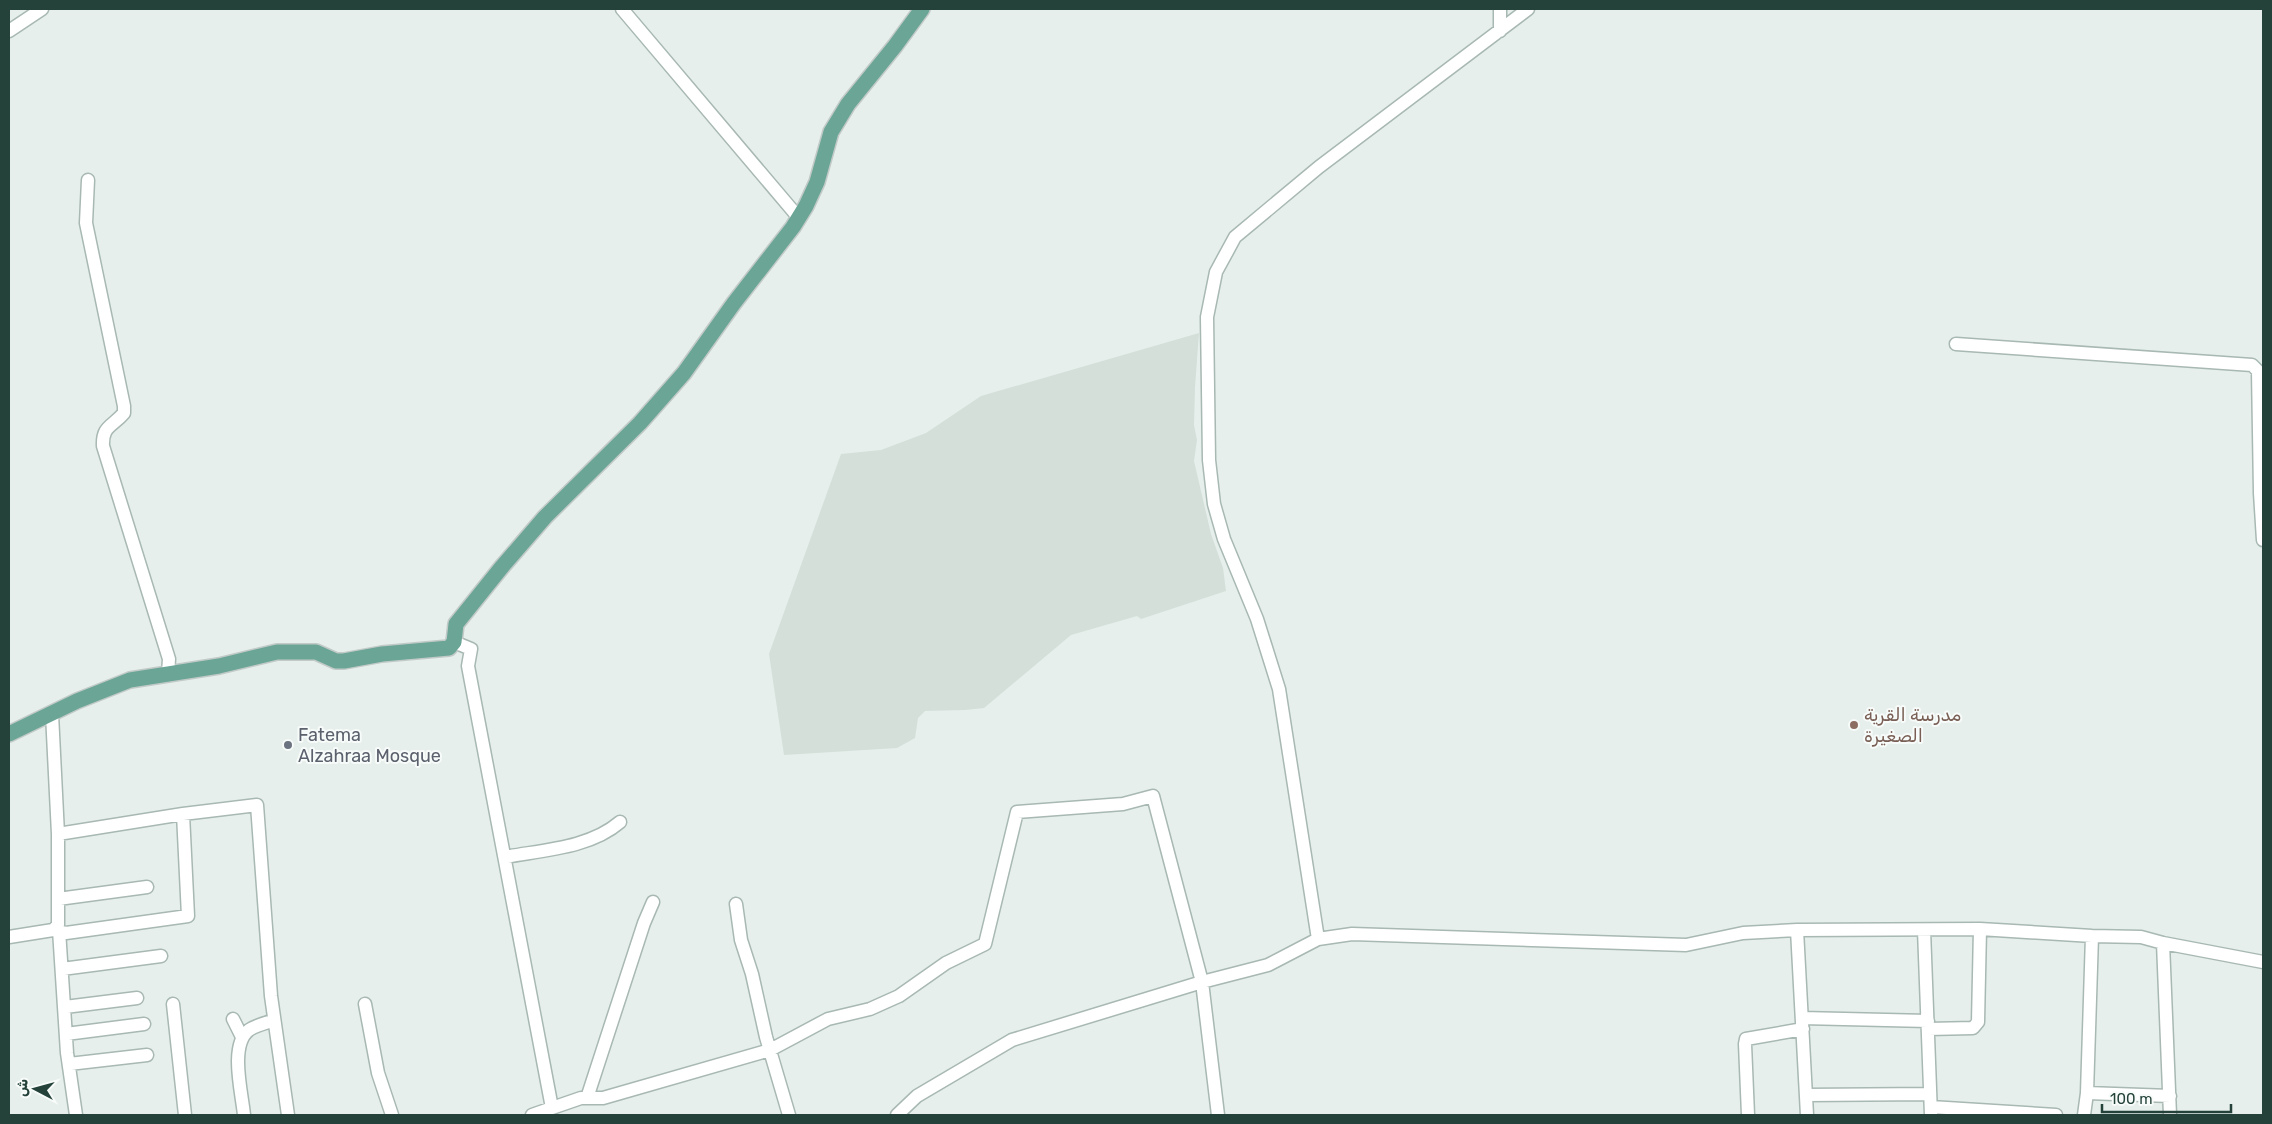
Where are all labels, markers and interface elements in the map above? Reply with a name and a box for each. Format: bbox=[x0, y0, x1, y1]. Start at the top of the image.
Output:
place label: مدرسة القرية الصغيرة bbox=[1864, 704, 1961, 747]
marker: مدرسة القرية الصغيرة bbox=[1848, 719, 1860, 731]
place label: Fatema Alzahraa Mosque bbox=[298, 724, 441, 767]
marker: Fatema Alzahraa Mosque bbox=[282, 739, 294, 751]
north arrow bbox=[10, 1064, 60, 1114]
text: ش bbox=[13, 1078, 32, 1097]
scale bar bbox=[2102, 1082, 2231, 1114]
text: 100 m bbox=[2110, 1090, 2152, 1108]

